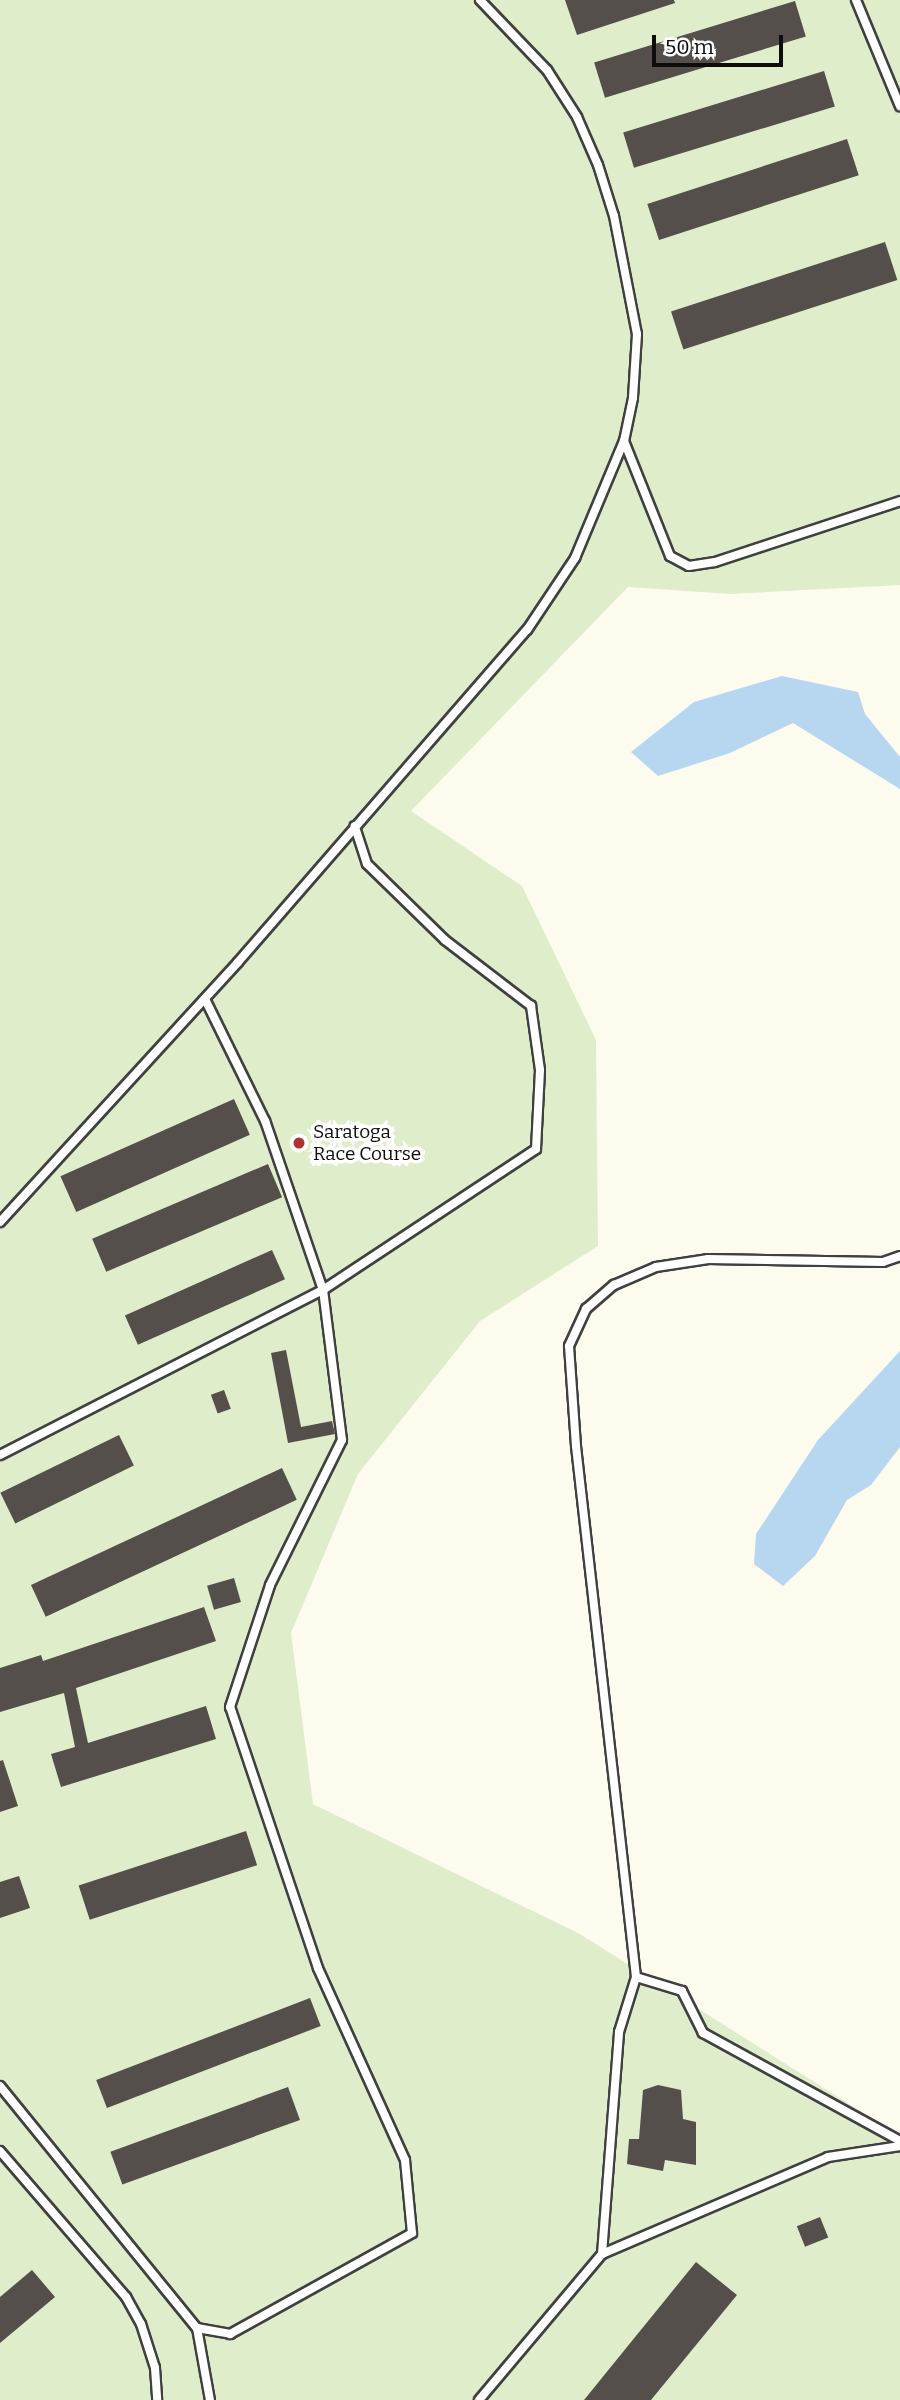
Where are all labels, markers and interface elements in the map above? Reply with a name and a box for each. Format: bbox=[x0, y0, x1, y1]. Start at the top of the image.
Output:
scale bar bbox=[655, 21, 786, 65]
text: 50 m bbox=[665, 34, 714, 60]
place label: Saratoga Race Course bbox=[313, 1121, 421, 1165]
marker: Saratoga Race Course bbox=[291, 1135, 307, 1151]

